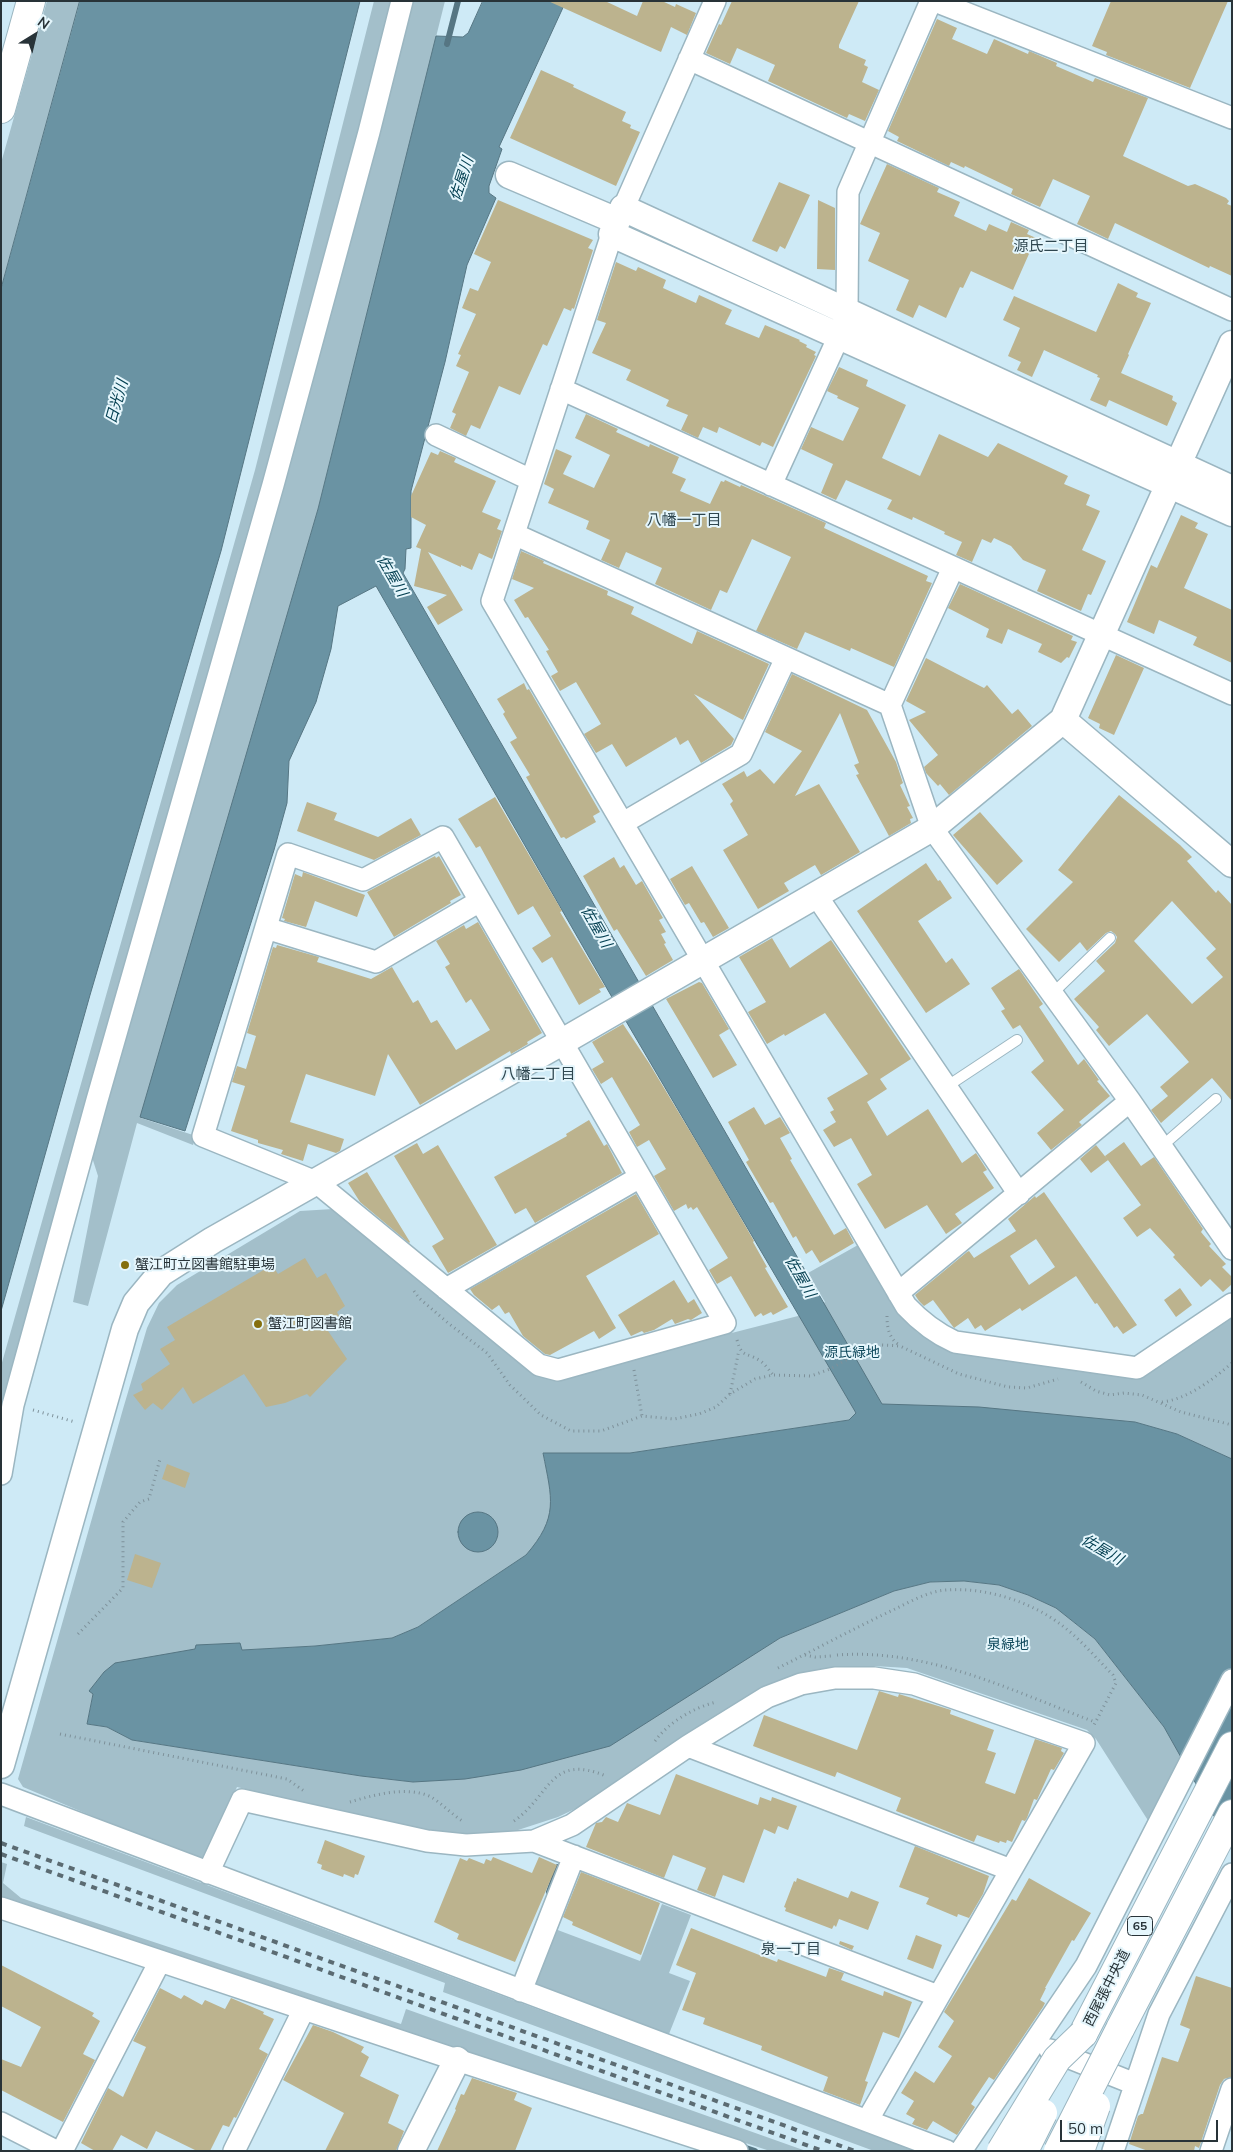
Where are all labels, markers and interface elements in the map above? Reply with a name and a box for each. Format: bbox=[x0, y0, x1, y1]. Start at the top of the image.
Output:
north arrow bbox=[10, 10, 60, 60]
text: N bbox=[34, 12, 53, 33]
water label: 佐屋川 bbox=[446, 155, 478, 203]
district label: 源氏二丁目 bbox=[1014, 237, 1088, 255]
water label: 日光川 bbox=[102, 378, 132, 426]
district label: 八幡一丁目 bbox=[647, 511, 721, 529]
water label: 佐屋川 bbox=[373, 552, 411, 600]
water label: 佐屋川 bbox=[577, 903, 615, 951]
district label: 八幡二丁目 bbox=[501, 1065, 575, 1083]
water label: 佐屋川 bbox=[781, 1253, 819, 1301]
place label: 蟹江町立図書館駐車場 bbox=[135, 1257, 275, 1273]
marker: 蟹江町立図書館駐車場 bbox=[119, 1259, 131, 1271]
place label: 蟹江町図書館 bbox=[268, 1316, 352, 1332]
marker: 蟹江町図書館 bbox=[252, 1318, 264, 1330]
park label: 源氏緑地 bbox=[824, 1345, 880, 1361]
water label: 佐屋川 bbox=[1078, 1531, 1126, 1569]
park label: 泉緑地 bbox=[987, 1637, 1029, 1653]
road number: 65 bbox=[1128, 1916, 1152, 1935]
district label: 泉一丁目 bbox=[761, 1940, 821, 1958]
street label: 西尾張中央道 bbox=[1080, 1947, 1134, 2029]
scale bar bbox=[1063, 2110, 1220, 2142]
text: 50 m bbox=[1068, 2119, 1103, 2138]

